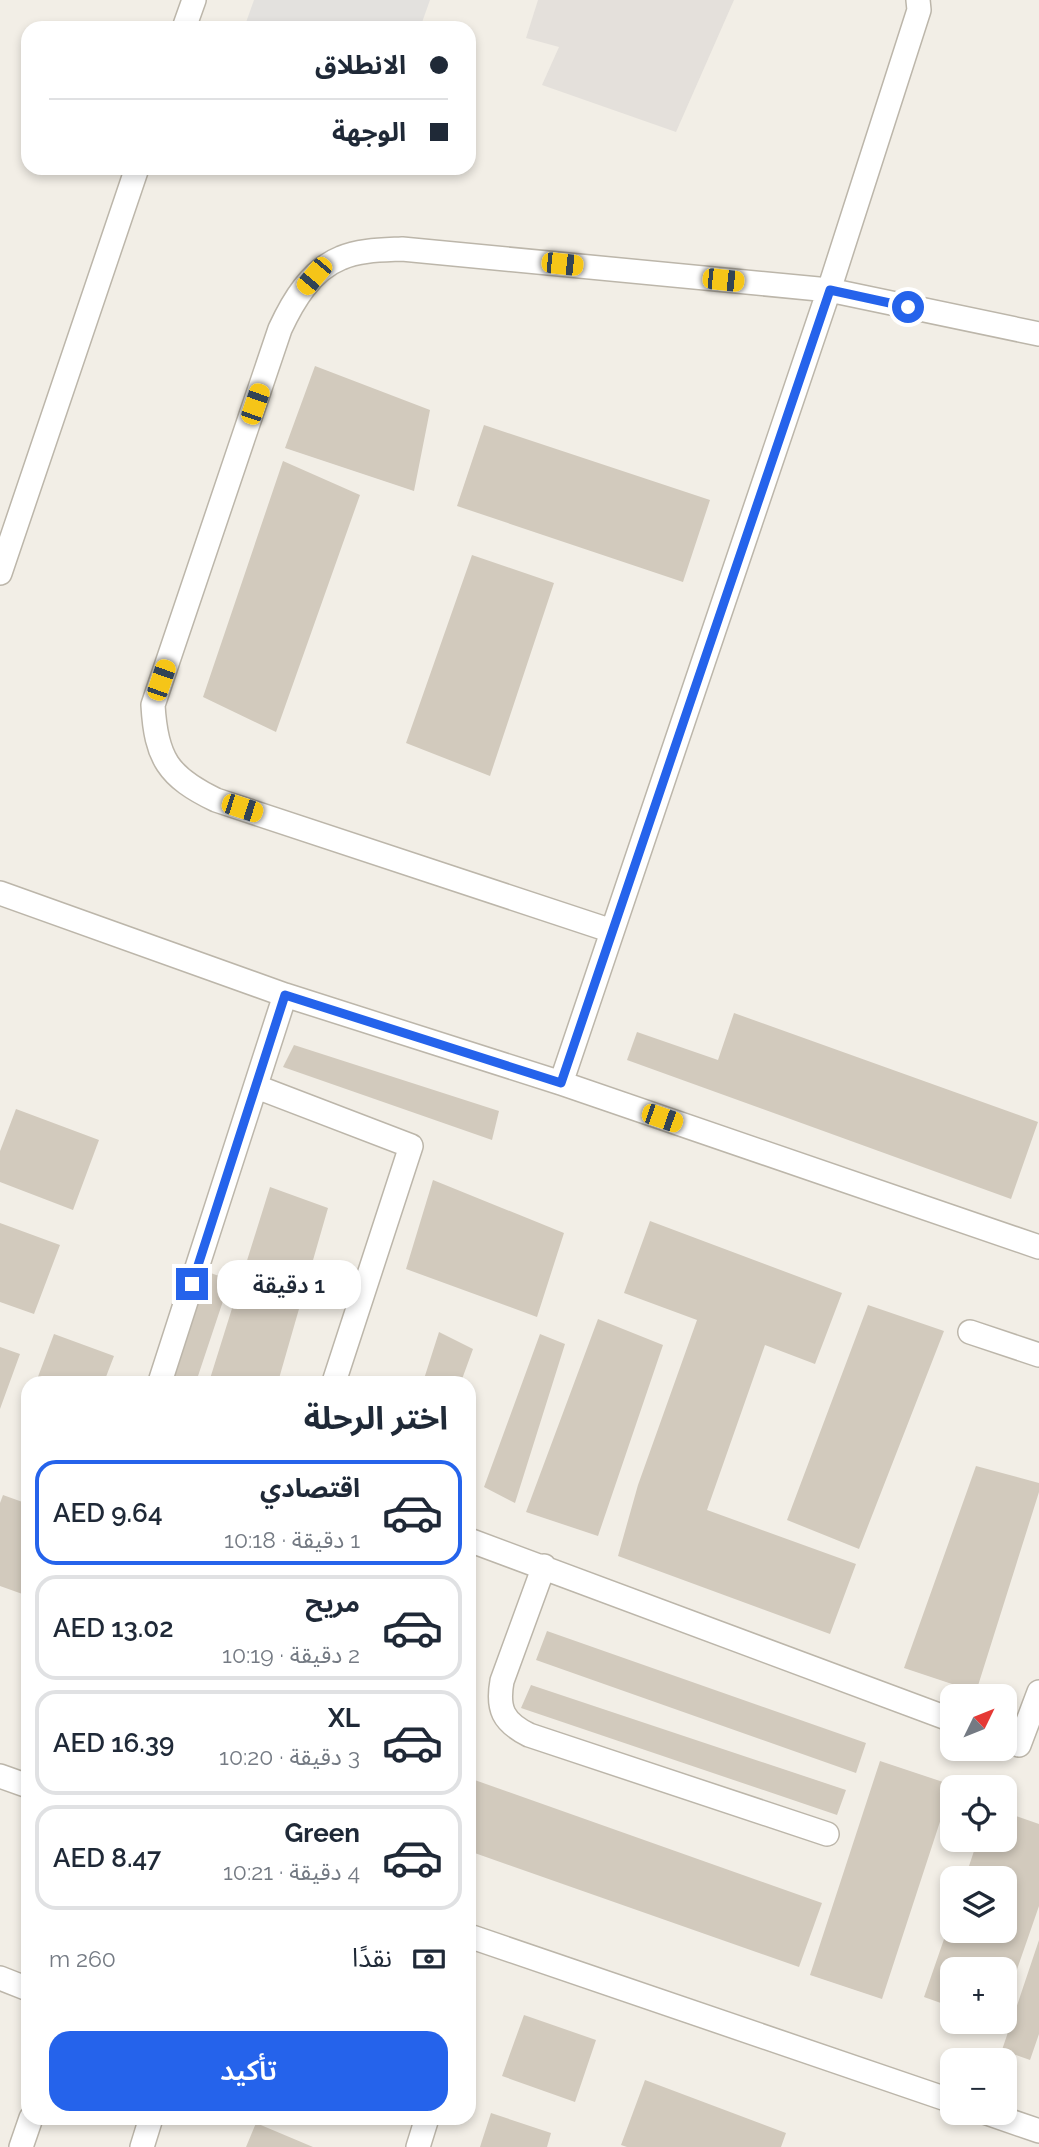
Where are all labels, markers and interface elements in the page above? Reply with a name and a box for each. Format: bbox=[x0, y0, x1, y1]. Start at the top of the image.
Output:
text: الانطلاق bbox=[315, 50, 406, 80]
text: الوجهة bbox=[332, 117, 406, 147]
car bbox=[541, 251, 584, 277]
car bbox=[293, 253, 336, 299]
car bbox=[702, 267, 745, 293]
route start bbox=[892, 291, 924, 323]
car bbox=[239, 381, 272, 427]
car bbox=[145, 657, 178, 703]
car bbox=[219, 792, 266, 824]
car bbox=[639, 1101, 686, 1135]
callout: 1 دقيقة bbox=[216, 1260, 360, 1308]
route end bbox=[176, 1268, 208, 1300]
text: 1 دقيقة bbox=[253, 1271, 325, 1298]
text: اختر الرحلة bbox=[304, 1399, 448, 1436]
text: اقتصادي bbox=[260, 1473, 360, 1503]
icon: car bbox=[381, 1481, 444, 1544]
text: AED 9.64 bbox=[53, 1498, 163, 1528]
text: 1 دقيقة · 10:18 bbox=[224, 1526, 360, 1553]
text: مريح bbox=[305, 1588, 360, 1618]
icon: car bbox=[381, 1596, 444, 1659]
text: AED 13.02 bbox=[53, 1613, 174, 1643]
text: 2 دقيقة · 10:19 bbox=[222, 1641, 360, 1668]
north arrow bbox=[940, 1684, 1017, 1760]
map controls bbox=[940, 1684, 1017, 2125]
text: XL bbox=[328, 1703, 360, 1733]
icon: car bbox=[381, 1711, 444, 1774]
text: AED 16.39 bbox=[53, 1728, 174, 1758]
text: 3 دقيقة · 10:20 bbox=[219, 1743, 360, 1770]
button: locate bbox=[940, 1775, 1017, 1852]
text: Green bbox=[284, 1818, 360, 1848]
icon: car bbox=[381, 1826, 444, 1889]
text: AED 8.47 bbox=[53, 1843, 161, 1873]
text: 4 دقيقة · 10:21 bbox=[223, 1858, 360, 1885]
button: layers bbox=[940, 1866, 1017, 1943]
icon: cash bbox=[410, 1940, 448, 1978]
text: نقدًا bbox=[352, 1943, 392, 1973]
text: 260 m bbox=[49, 1945, 116, 1972]
button: + bbox=[940, 1957, 1017, 2034]
button: تأكيد bbox=[49, 2031, 448, 2111]
button: − bbox=[940, 2048, 1017, 2125]

